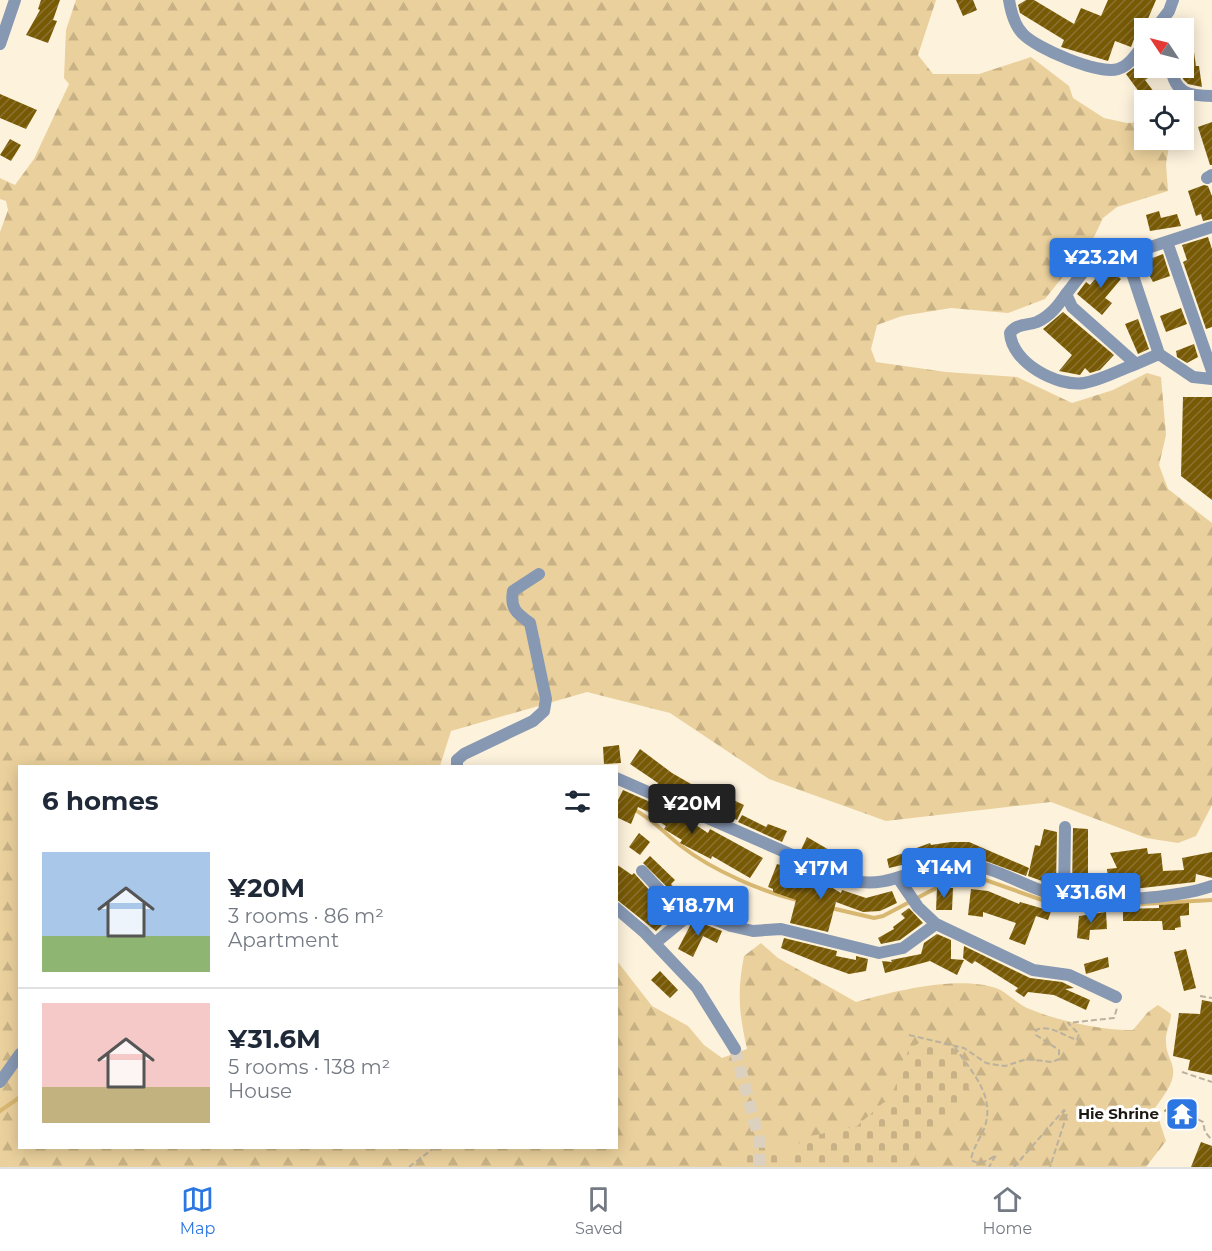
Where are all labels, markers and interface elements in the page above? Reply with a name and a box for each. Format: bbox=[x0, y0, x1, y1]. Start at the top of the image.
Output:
north arrow bbox=[1134, 18, 1194, 78]
map controls bbox=[1134, 18, 1194, 150]
button: locate bbox=[1134, 90, 1194, 150]
pin: ¥23.2M bbox=[1052, 238, 1150, 289]
text: ¥23.2M bbox=[1064, 245, 1138, 269]
pin: ¥20M bbox=[656, 784, 728, 835]
text: 6 homes bbox=[42, 785, 159, 817]
icon: filters bbox=[561, 785, 594, 818]
text: ¥20M bbox=[662, 791, 722, 815]
pin: ¥14M bbox=[908, 848, 980, 899]
pin: ¥17M bbox=[785, 849, 857, 900]
text: ¥14M bbox=[916, 855, 972, 879]
text: ¥17M bbox=[794, 856, 848, 880]
text: ¥20M bbox=[228, 872, 305, 904]
pin: ¥31.6M bbox=[1042, 873, 1140, 924]
icon: home bbox=[90, 876, 162, 948]
text: ¥31.6M bbox=[1055, 880, 1127, 904]
pin: ¥18.7M bbox=[649, 886, 747, 937]
text: ¥18.7M bbox=[662, 893, 734, 917]
text: 3 rooms · 86 m² bbox=[228, 904, 384, 928]
text: Apartment bbox=[228, 928, 339, 952]
text: ¥31.6M bbox=[228, 1023, 321, 1055]
icon: home bbox=[90, 1027, 162, 1099]
text: 5 rooms · 138 m² bbox=[228, 1055, 390, 1079]
text: House bbox=[228, 1079, 292, 1103]
temple icon: Hie Shrine bbox=[1164, 1096, 1200, 1132]
place label: Hie Shrine bbox=[1078, 1104, 1159, 1123]
tab: Map bbox=[180, 1183, 215, 1238]
tab: Saved bbox=[575, 1183, 623, 1238]
tab: Home bbox=[983, 1183, 1032, 1238]

